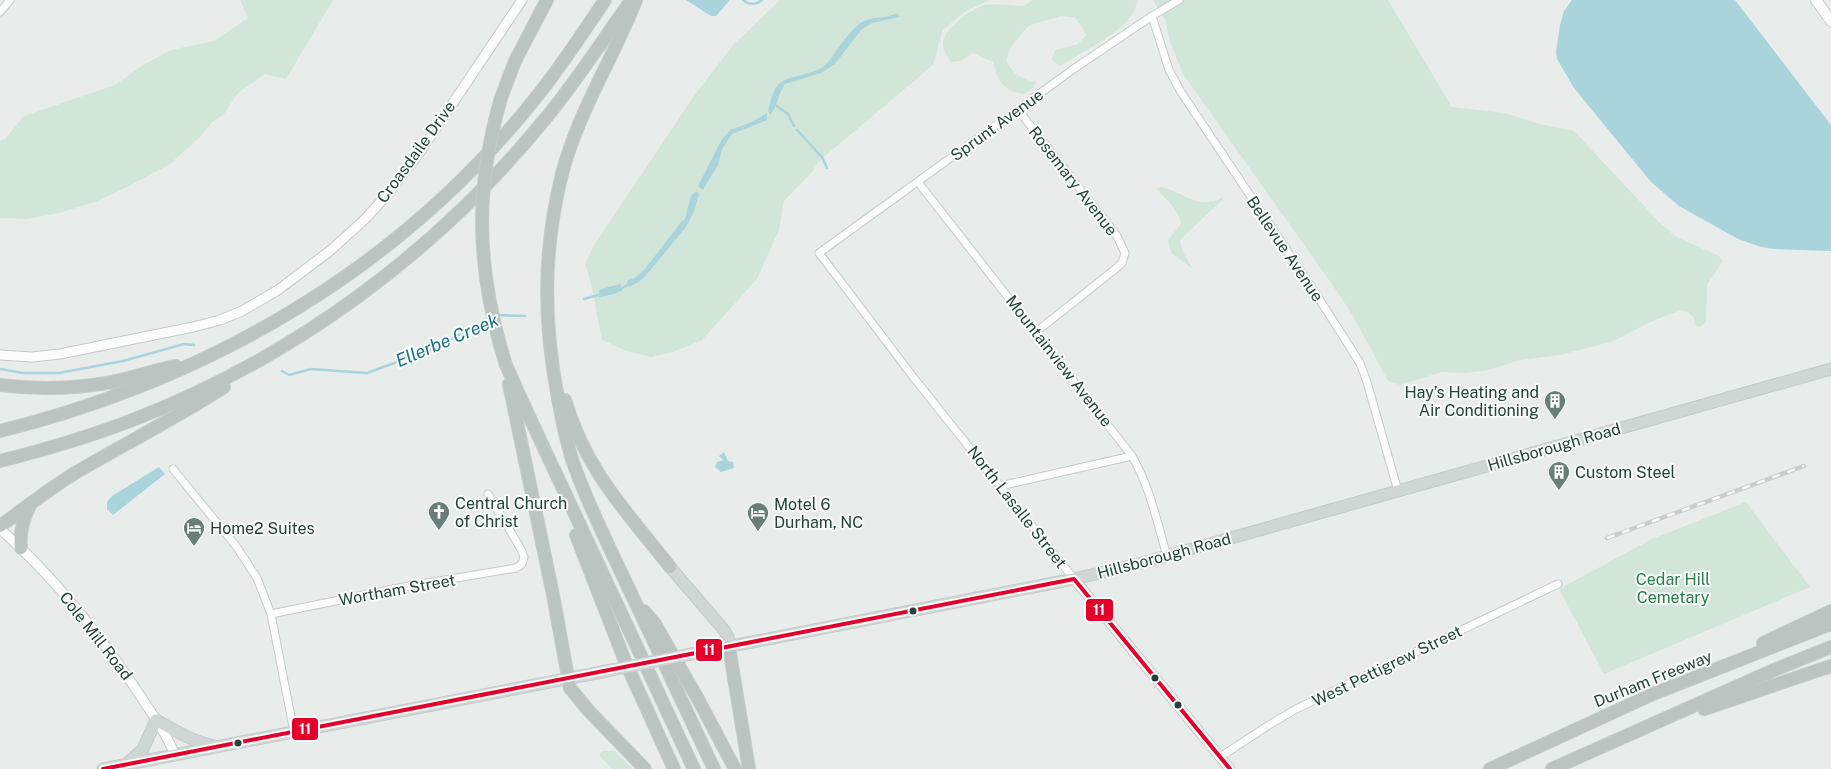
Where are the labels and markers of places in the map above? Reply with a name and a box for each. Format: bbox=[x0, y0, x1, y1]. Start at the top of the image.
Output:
place label: Hay’s Heating and Air Conditioning bbox=[1404, 383, 1539, 420]
building icon: Hay’s Heating and Air Conditioning bbox=[1543, 389, 1567, 420]
building icon: Custom Steel bbox=[1547, 460, 1571, 491]
place label: Custom Steel bbox=[1575, 463, 1676, 482]
place label: Central Church of Christ bbox=[455, 494, 567, 531]
place label: Motel 6 Durham, NC bbox=[774, 495, 863, 532]
church icon: Central Church of Christ bbox=[427, 500, 451, 531]
hotel icon: Motel 6 Durham, NC bbox=[746, 501, 770, 532]
hotel icon: Home2 Suites bbox=[182, 516, 206, 547]
place label: Home2 Suites bbox=[210, 519, 315, 538]
unlabelled marker bbox=[908, 606, 918, 616]
unlabelled marker bbox=[1150, 673, 1160, 683]
unlabelled marker bbox=[1173, 700, 1183, 710]
unlabelled marker bbox=[233, 738, 243, 748]

